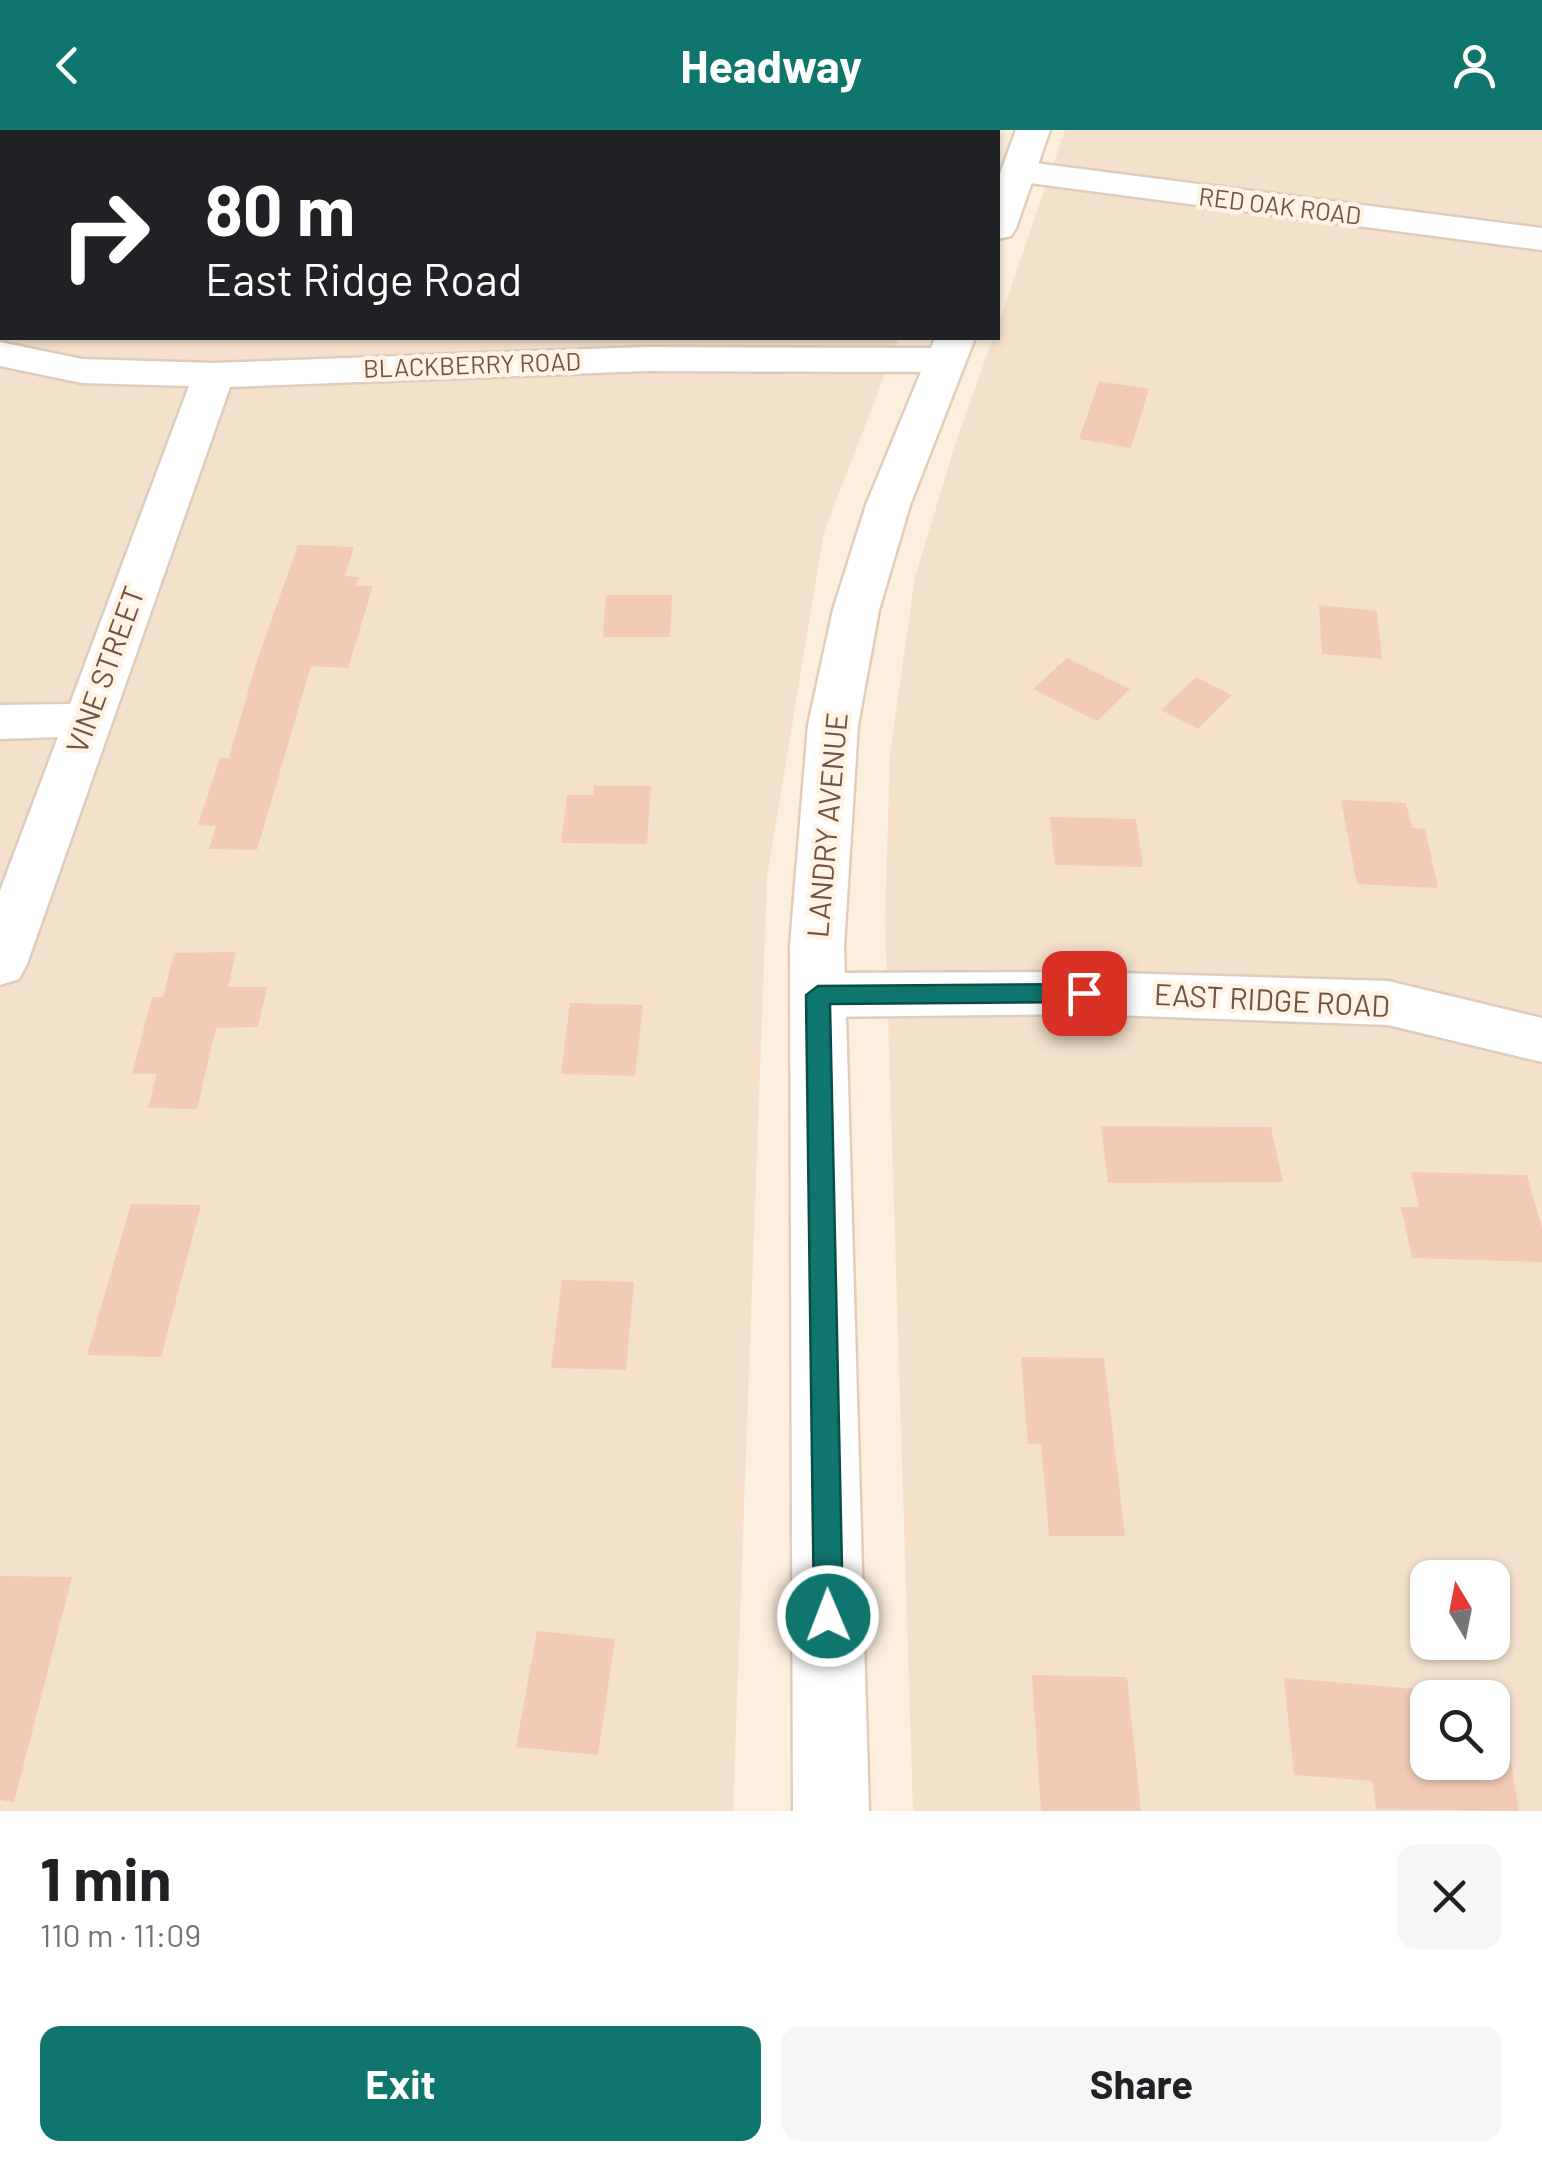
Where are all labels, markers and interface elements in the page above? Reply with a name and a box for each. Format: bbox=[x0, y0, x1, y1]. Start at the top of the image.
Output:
icon: back bbox=[40, 38, 95, 93]
text: Headway bbox=[680, 38, 862, 92]
icon: person bbox=[1447, 38, 1502, 93]
text: 80 m bbox=[205, 166, 355, 250]
icon: right bbox=[40, 170, 170, 300]
street label: RED OAK ROAD bbox=[1197, 180, 1363, 230]
text: East Ridge Road bbox=[205, 251, 522, 305]
street label: BLACKBERRY ROAD bbox=[363, 345, 581, 383]
street label: VINE STREET bbox=[57, 581, 151, 758]
street label: LANDRY AVENUE bbox=[798, 711, 854, 939]
pin bbox=[1042, 951, 1127, 1036]
icon: arrive bbox=[1057, 966, 1112, 1021]
street label: EAST RIDGE ROAD bbox=[1153, 975, 1391, 1023]
north arrow bbox=[1410, 1560, 1510, 1660]
map controls bbox=[1410, 1560, 1510, 1780]
position arrow bbox=[776, 1564, 880, 1668]
button: search bbox=[1410, 1680, 1510, 1780]
text: 1 min bbox=[40, 1841, 171, 1913]
button: close bbox=[1397, 1844, 1502, 1949]
text: 110 m · 11:09 bbox=[40, 1915, 201, 1953]
button: Exit bbox=[40, 2026, 761, 2141]
button: Share bbox=[781, 2026, 1502, 2141]

